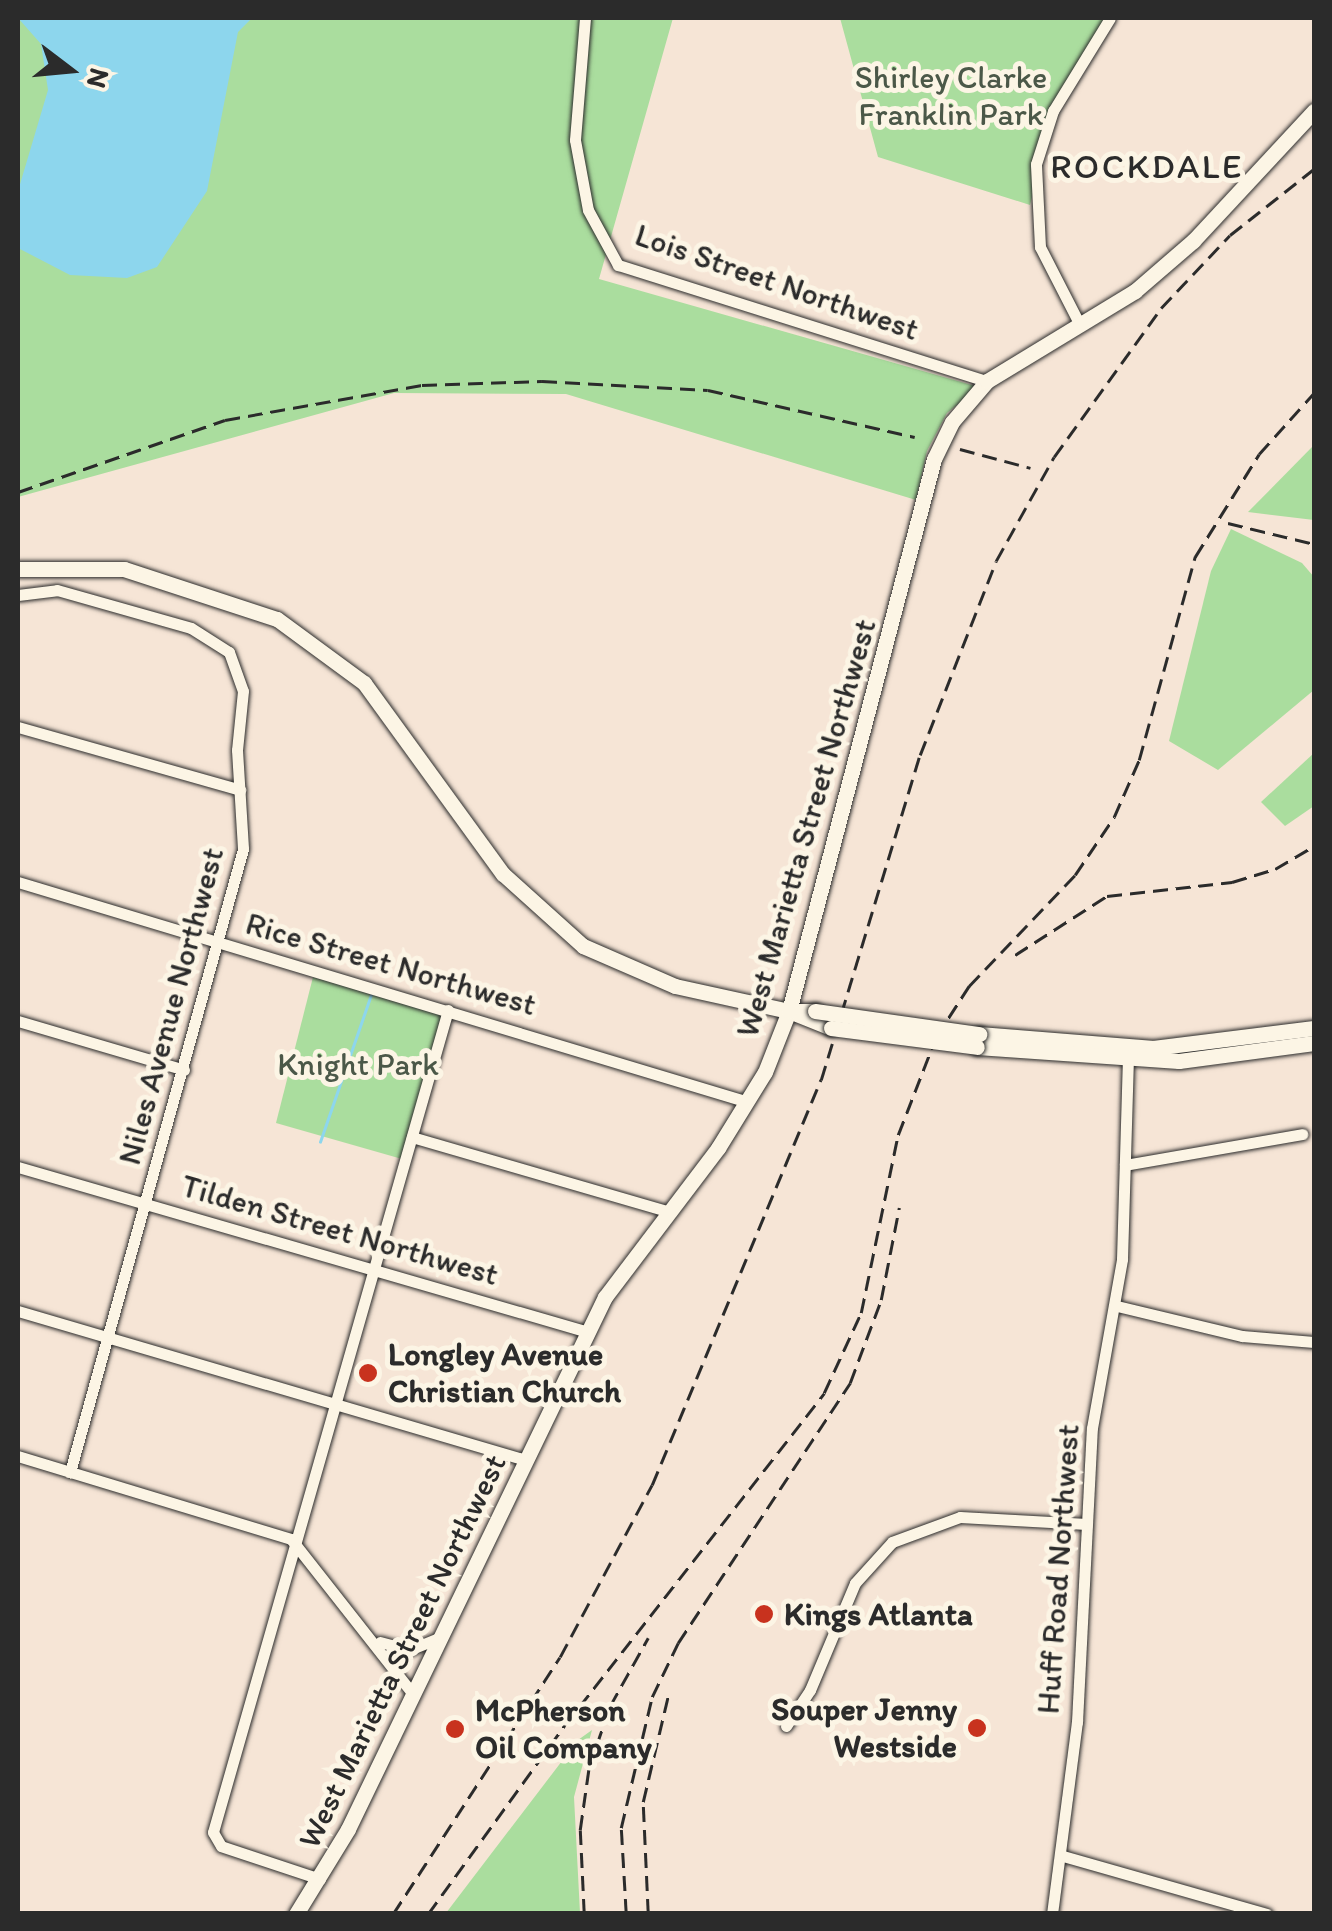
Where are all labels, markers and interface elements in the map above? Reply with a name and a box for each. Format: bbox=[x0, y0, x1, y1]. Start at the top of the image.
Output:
north arrow bbox=[20, 20, 120, 120]
park label: Shirley Clarke Franklin Park bbox=[855, 59, 1047, 134]
text: N bbox=[80, 64, 118, 92]
district label: ROCKDALE bbox=[1050, 145, 1244, 187]
street label: Lois Street Northwest bbox=[630, 216, 924, 348]
street label: West Marietta Street Northwest bbox=[728, 614, 884, 1042]
street label: Niles Avenue Northwest bbox=[110, 844, 232, 1168]
street label: Rice Street Northwest bbox=[242, 904, 540, 1024]
park label: Knight Park bbox=[277, 1045, 439, 1083]
street label: Tilden Street Northwest bbox=[177, 1166, 503, 1294]
place label: Longley Avenue Christian Church bbox=[388, 1336, 621, 1411]
marker: Longley Avenue Christian Church bbox=[357, 1362, 379, 1384]
street label: Huff Road Northwest bbox=[1029, 1423, 1087, 1715]
street label: West Marietta Street Northwest bbox=[290, 1447, 514, 1855]
place label: Kings Atlanta bbox=[784, 1595, 973, 1633]
marker: Kings Atlanta bbox=[753, 1603, 775, 1625]
place label: Souper Jenny Westside bbox=[772, 1691, 957, 1766]
place label: McPherson Oil Company bbox=[475, 1692, 651, 1767]
marker: Souper Jenny Westside bbox=[966, 1717, 988, 1739]
marker: McPherson Oil Company bbox=[444, 1718, 466, 1740]

